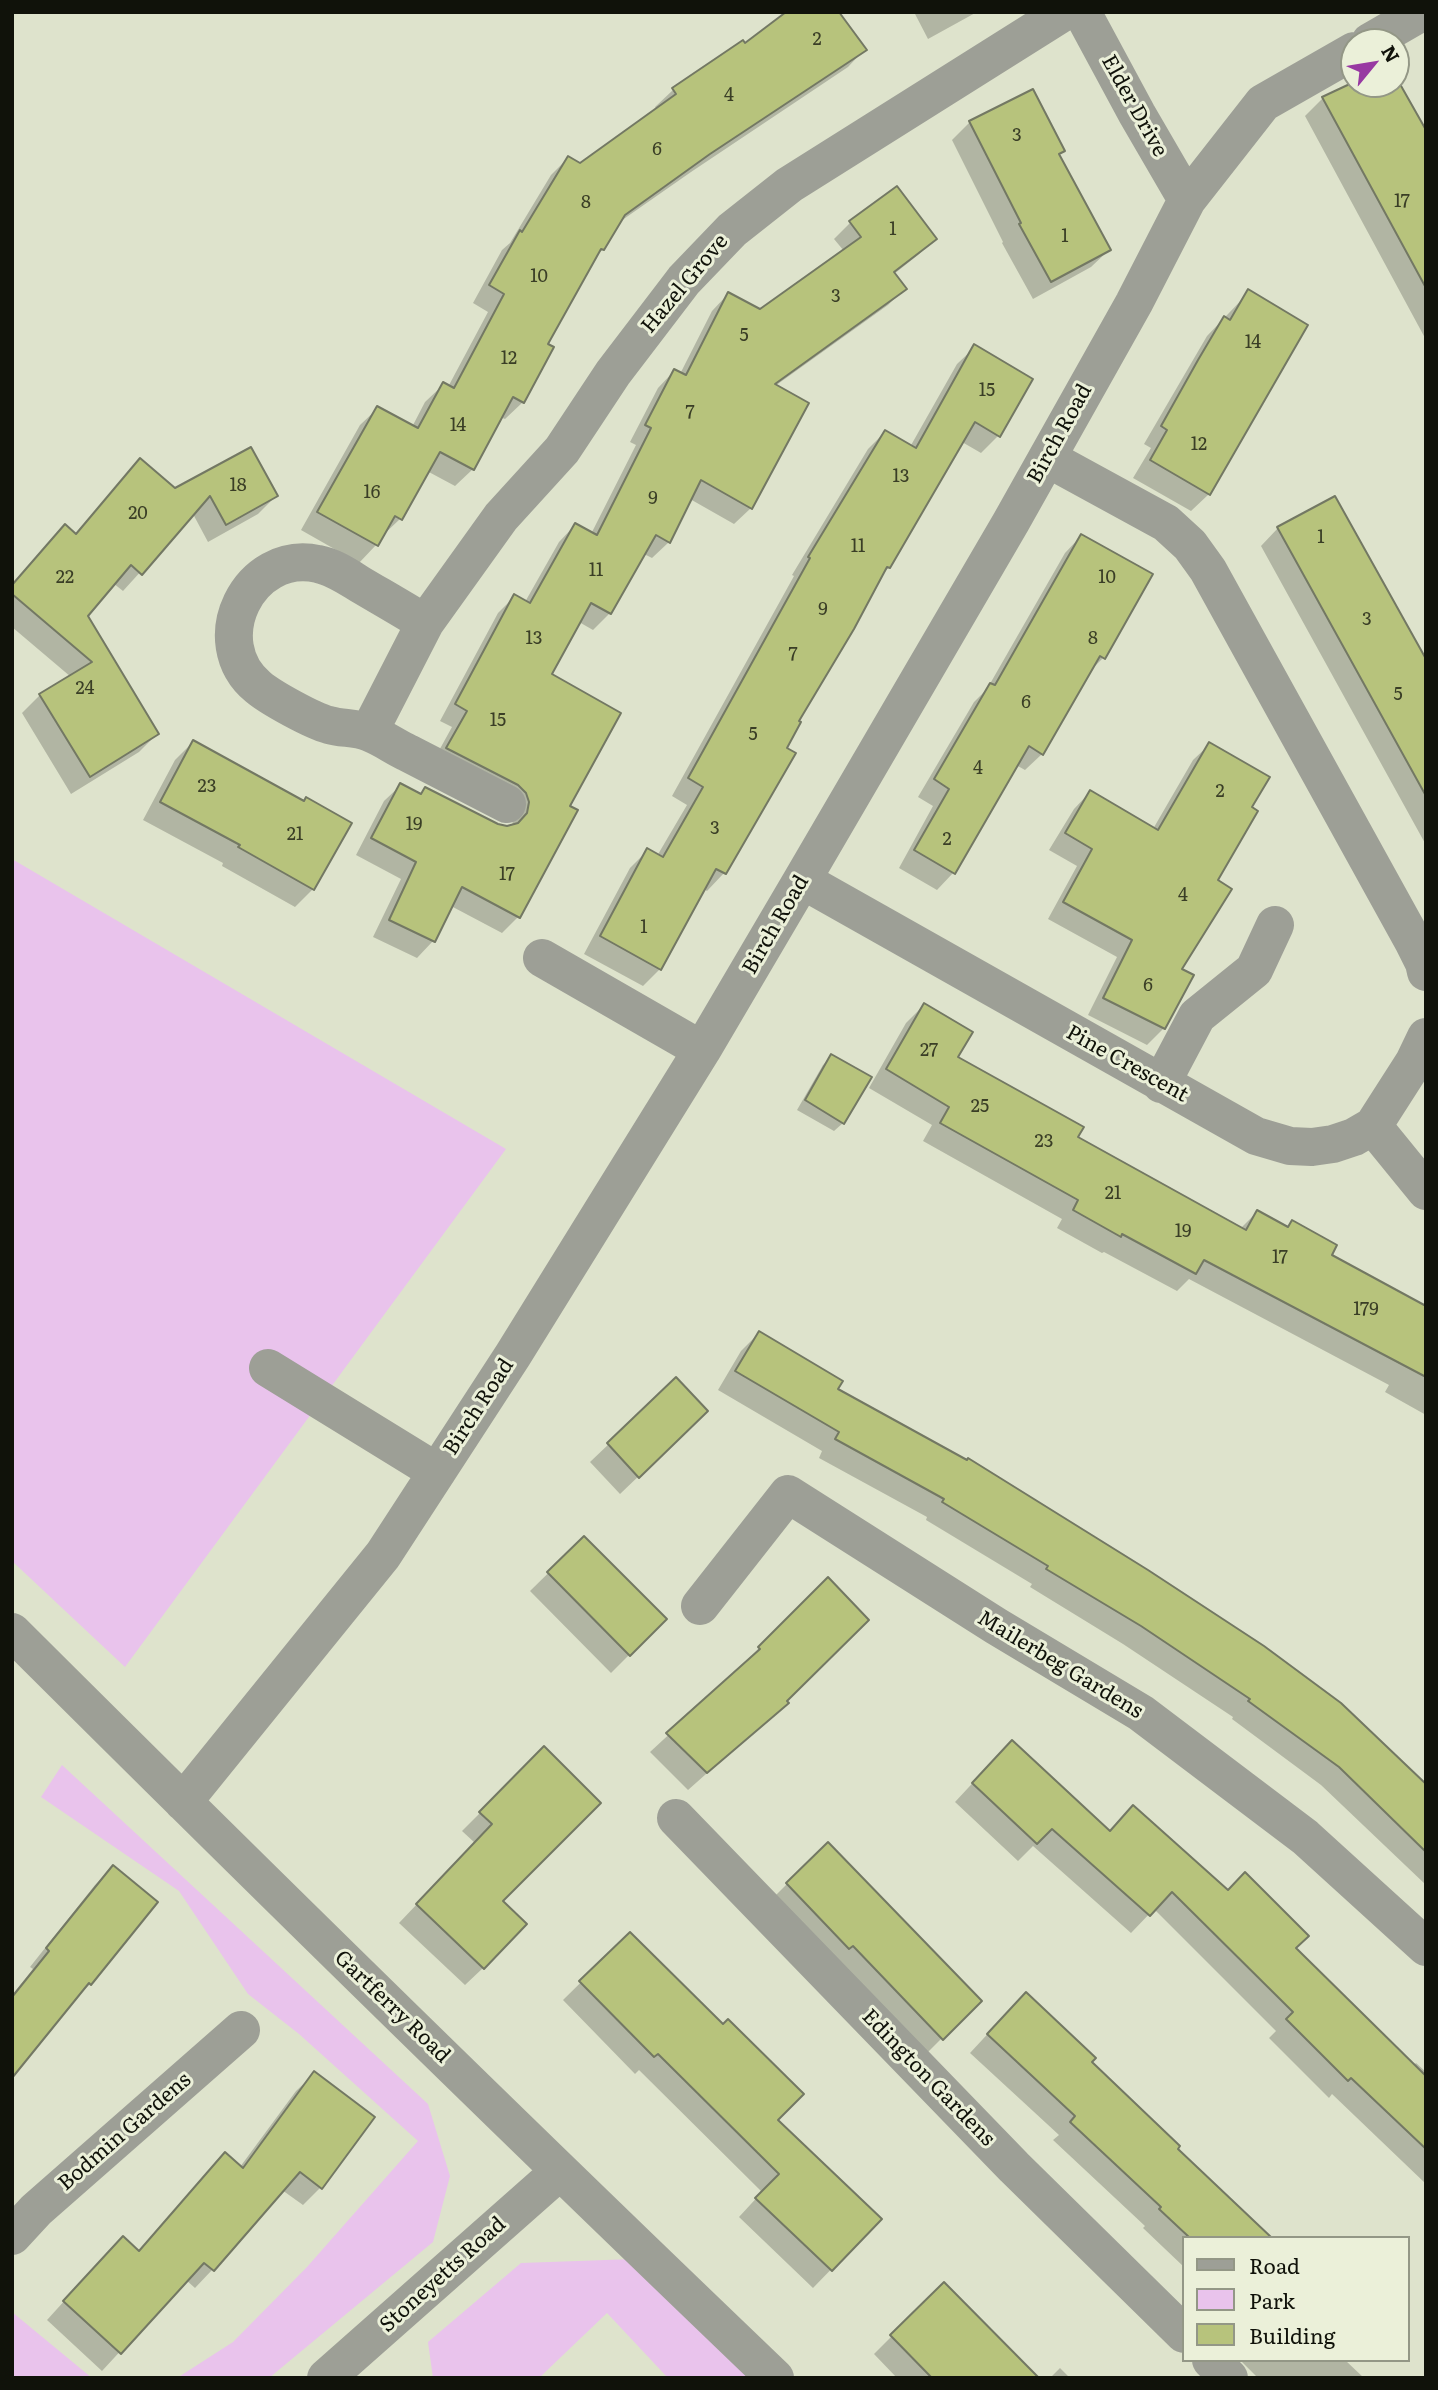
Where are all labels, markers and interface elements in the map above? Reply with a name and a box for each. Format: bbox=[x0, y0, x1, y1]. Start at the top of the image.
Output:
north arrow bbox=[1340, 28, 1410, 98]
house number: 2 bbox=[812, 29, 822, 51]
text: N bbox=[1375, 40, 1408, 67]
street label: Elder Drive bbox=[1096, 51, 1172, 161]
house number: 4 bbox=[724, 85, 734, 107]
house number: 3 bbox=[1012, 125, 1022, 147]
house number: 6 bbox=[652, 139, 662, 161]
house number: 17 bbox=[1394, 191, 1410, 213]
house number: 8 bbox=[581, 192, 591, 214]
house number: 1 bbox=[889, 219, 897, 241]
house number: 1 bbox=[1061, 226, 1069, 248]
street label: Hazel Grove bbox=[636, 229, 734, 339]
house number: 10 bbox=[530, 266, 548, 288]
house number: 3 bbox=[831, 286, 841, 308]
house number: 5 bbox=[739, 325, 749, 347]
house number: 14 bbox=[1245, 332, 1261, 354]
house number: 12 bbox=[501, 348, 517, 370]
house number: 15 bbox=[979, 380, 995, 402]
street label: Birch Road bbox=[1022, 380, 1098, 488]
house number: 7 bbox=[685, 402, 695, 424]
house number: 14 bbox=[450, 415, 466, 437]
house number: 12 bbox=[1191, 434, 1207, 456]
house number: 13 bbox=[892, 466, 910, 488]
house number: 18 bbox=[229, 475, 247, 497]
house number: 16 bbox=[364, 482, 380, 504]
house number: 9 bbox=[648, 488, 658, 510]
house number: 20 bbox=[128, 503, 148, 525]
house number: 1 bbox=[1317, 527, 1325, 549]
house number: 11 bbox=[851, 536, 865, 558]
house number: 11 bbox=[589, 560, 603, 582]
house number: 22 bbox=[56, 567, 74, 589]
house number: 10 bbox=[1098, 567, 1116, 589]
house number: 9 bbox=[818, 599, 828, 621]
house number: 3 bbox=[1362, 609, 1372, 631]
house number: 13 bbox=[525, 628, 543, 650]
house number: 8 bbox=[1088, 628, 1098, 650]
house number: 7 bbox=[788, 644, 798, 666]
house number: 24 bbox=[75, 678, 95, 700]
house number: 5 bbox=[1393, 684, 1403, 706]
house number: 6 bbox=[1021, 692, 1031, 714]
house number: 15 bbox=[490, 710, 506, 732]
house number: 5 bbox=[748, 724, 758, 746]
house number: 4 bbox=[973, 758, 983, 780]
house number: 23 bbox=[198, 776, 216, 798]
house number: 2 bbox=[1215, 781, 1225, 803]
house number: 19 bbox=[406, 814, 422, 836]
house number: 3 bbox=[710, 818, 720, 840]
house number: 21 bbox=[287, 824, 303, 846]
house number: 2 bbox=[942, 829, 952, 851]
house number: 17 bbox=[499, 864, 515, 886]
street label: Birch Road bbox=[738, 871, 814, 979]
house number: 4 bbox=[1178, 885, 1188, 907]
house number: 1 bbox=[640, 917, 648, 939]
house number: 6 bbox=[1143, 975, 1153, 997]
street label: Pine Crescent bbox=[1062, 1020, 1192, 1108]
house number: 27 bbox=[920, 1040, 938, 1062]
house number: 25 bbox=[971, 1096, 989, 1118]
house number: 23 bbox=[1035, 1131, 1053, 1153]
house number: 21 bbox=[1105, 1183, 1121, 1205]
house number: 19 bbox=[1175, 1221, 1191, 1243]
house number: 17 bbox=[1272, 1247, 1288, 1269]
house number: 179 bbox=[1353, 1299, 1379, 1321]
street label: Birch Road bbox=[438, 1354, 520, 1460]
street label: Mailerbeg Gardens bbox=[973, 1606, 1147, 1724]
street label: Gartferry Road bbox=[329, 1945, 455, 2069]
street label: Edington Gardens bbox=[856, 2004, 1000, 2152]
street label: Bodmin Gardens bbox=[54, 2068, 196, 2196]
street label: Stoneyetts Road bbox=[375, 2212, 511, 2338]
legend bbox=[1182, 2236, 1410, 2362]
text: Road bbox=[1249, 2249, 1300, 2280]
text: Park bbox=[1249, 2284, 1295, 2315]
text: Building bbox=[1249, 2319, 1335, 2350]

